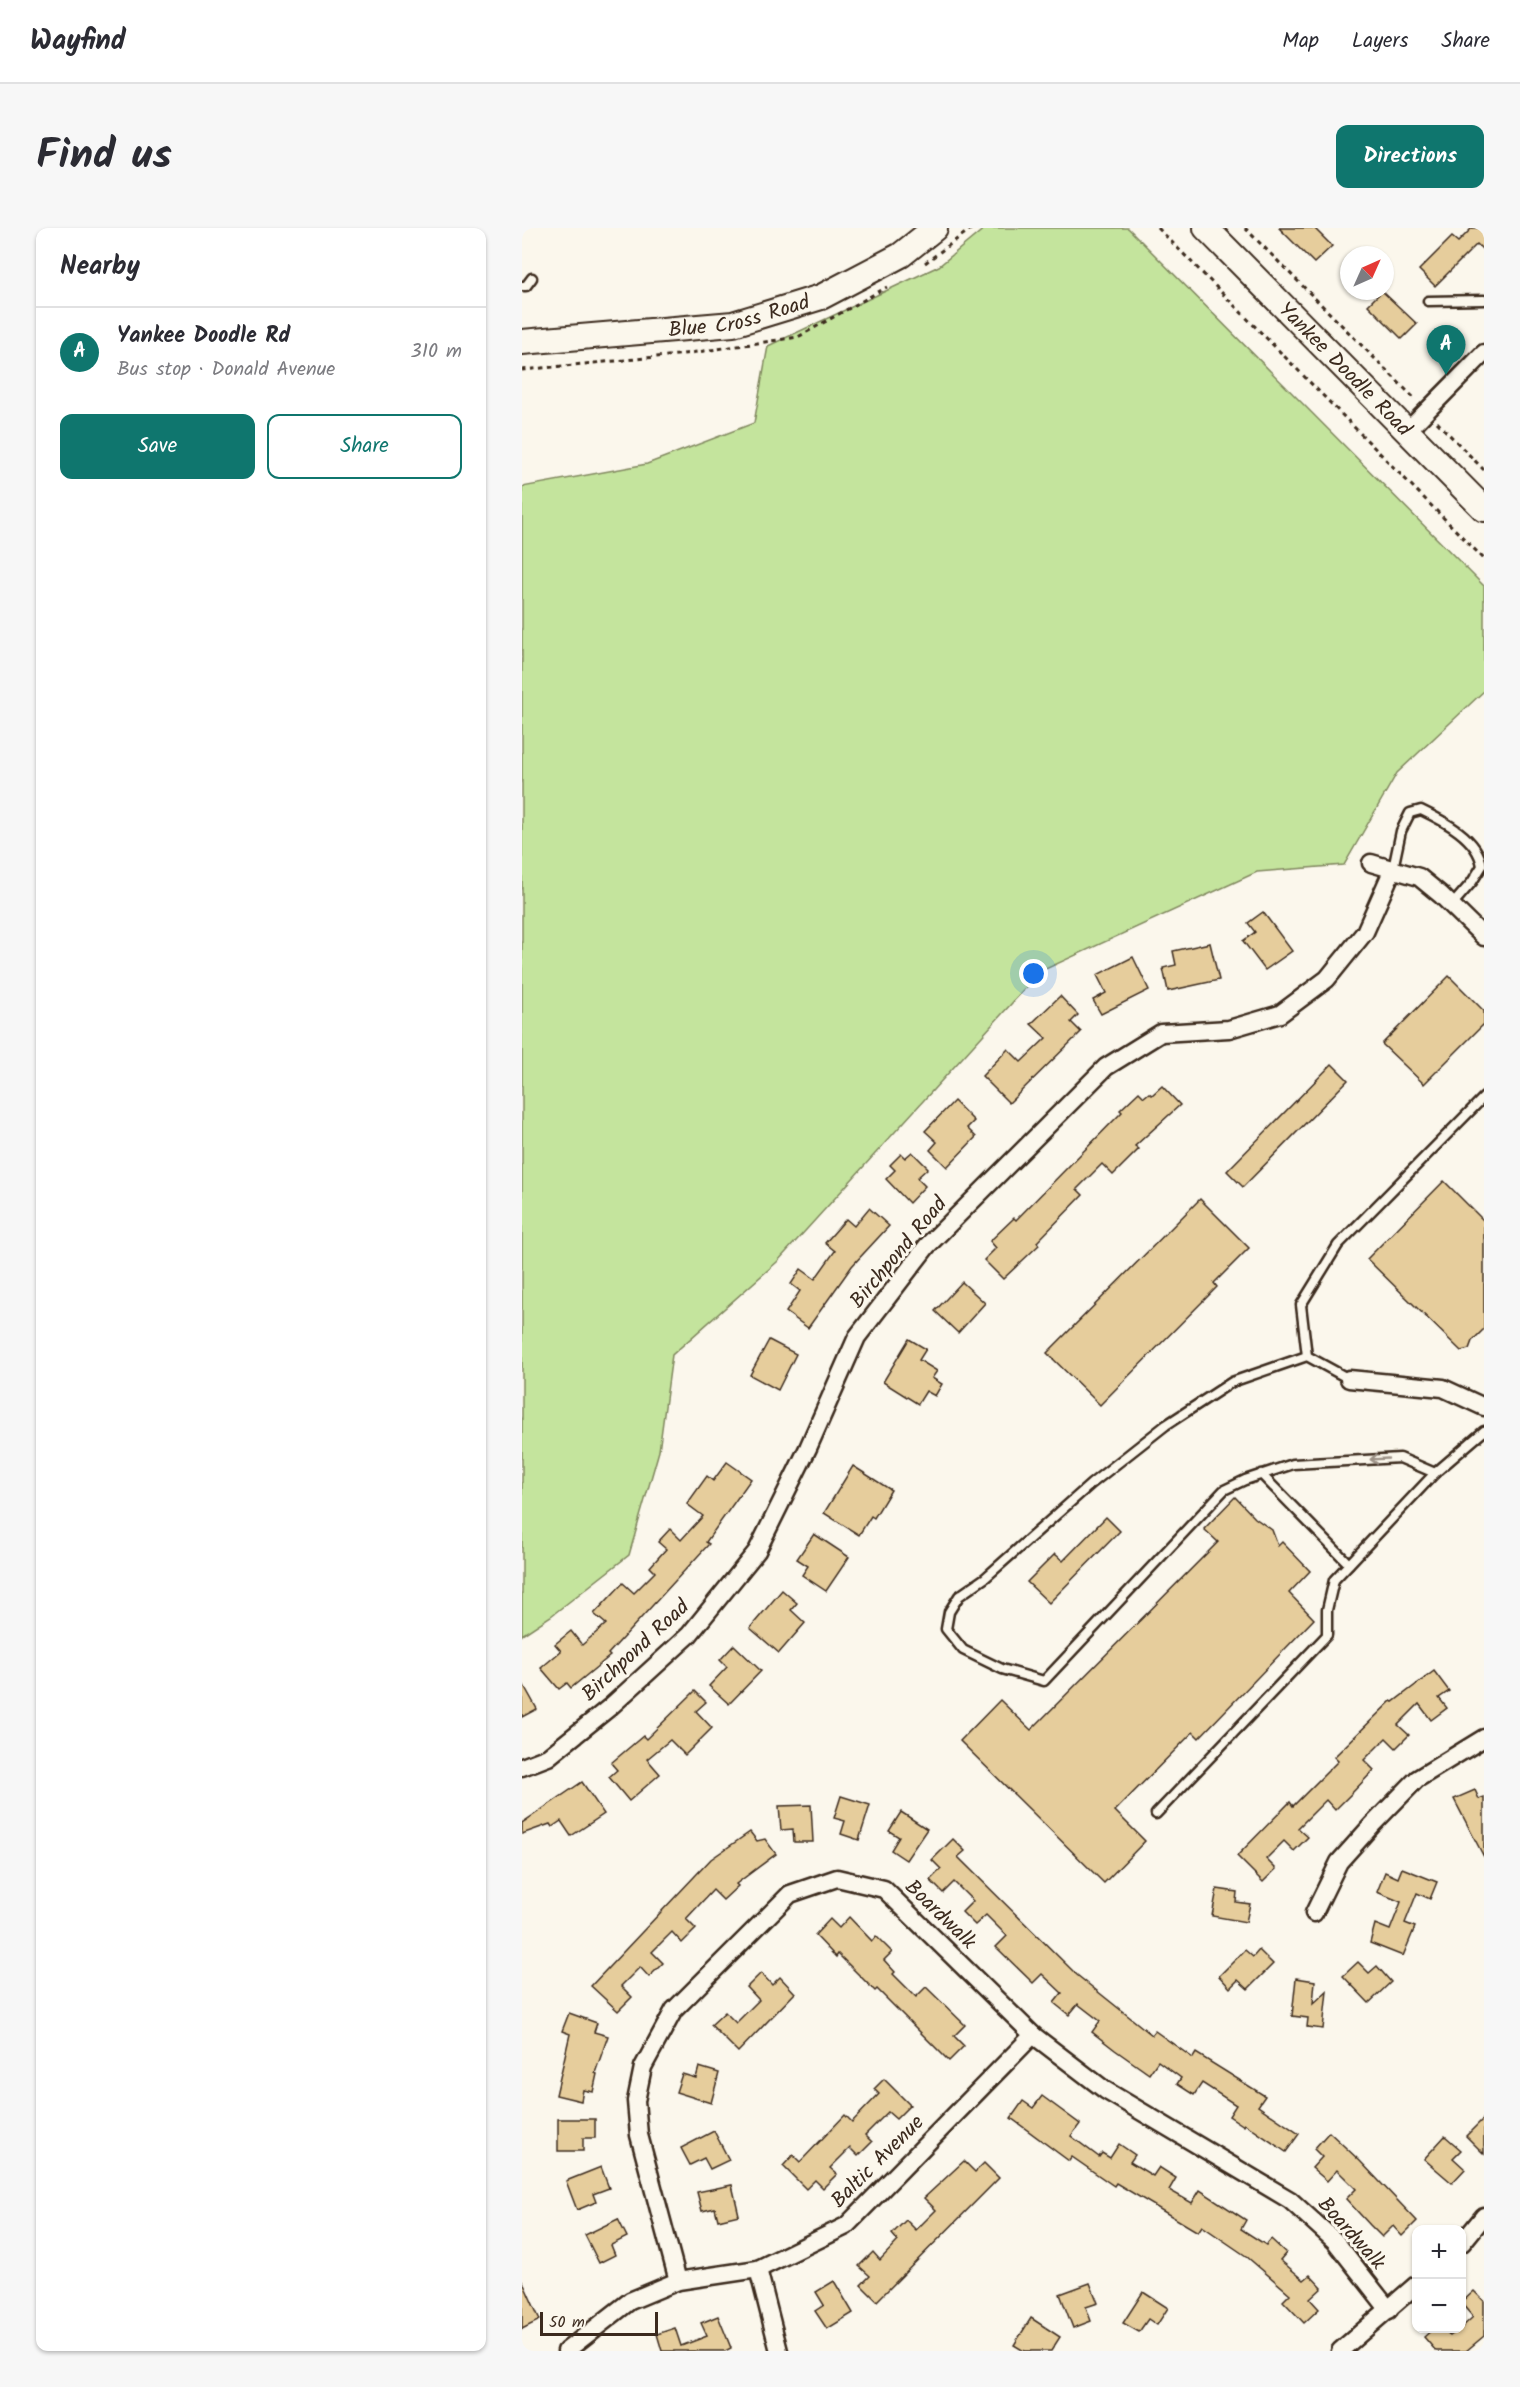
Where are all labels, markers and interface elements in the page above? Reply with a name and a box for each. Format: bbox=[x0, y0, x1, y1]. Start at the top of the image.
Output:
text: Wayfind bbox=[30, 19, 126, 64]
text: Map bbox=[1282, 25, 1319, 58]
text: Layers bbox=[1352, 25, 1408, 58]
text: Share bbox=[1441, 25, 1490, 58]
text: Find us bbox=[36, 123, 172, 190]
button: Directions bbox=[1336, 125, 1484, 188]
text: Nearby bbox=[60, 246, 140, 288]
north arrow bbox=[1340, 246, 1394, 300]
street label: Blue Cross Road bbox=[667, 286, 815, 347]
street label: Yankee Doodle Road bbox=[1270, 295, 1419, 445]
text: Yankee Doodle Rd bbox=[117, 319, 290, 354]
pin: A bbox=[1426, 326, 1466, 375]
text: A bbox=[73, 336, 86, 368]
text: 310 m bbox=[410, 336, 462, 368]
text: Bus stop · Donald Avenue bbox=[117, 354, 335, 386]
button: Save bbox=[60, 414, 255, 479]
button: Share bbox=[267, 414, 462, 479]
your location bbox=[1019, 959, 1048, 988]
street label: Birchpond Road bbox=[842, 1189, 956, 1316]
one-way arrow bbox=[1370, 1454, 1390, 1465]
street label: Birchpond Road bbox=[574, 1592, 698, 1710]
street label: Boardwalk bbox=[896, 1872, 984, 1958]
street label: Baltic Avenue bbox=[824, 2107, 933, 2217]
street label: Boardwalk bbox=[1309, 2190, 1393, 2278]
map controls bbox=[1412, 2225, 1466, 2333]
button: + bbox=[1412, 2225, 1466, 2279]
button: − bbox=[1412, 2279, 1466, 2333]
scale bar bbox=[540, 2309, 658, 2336]
text: 50 m bbox=[549, 2310, 585, 2335]

